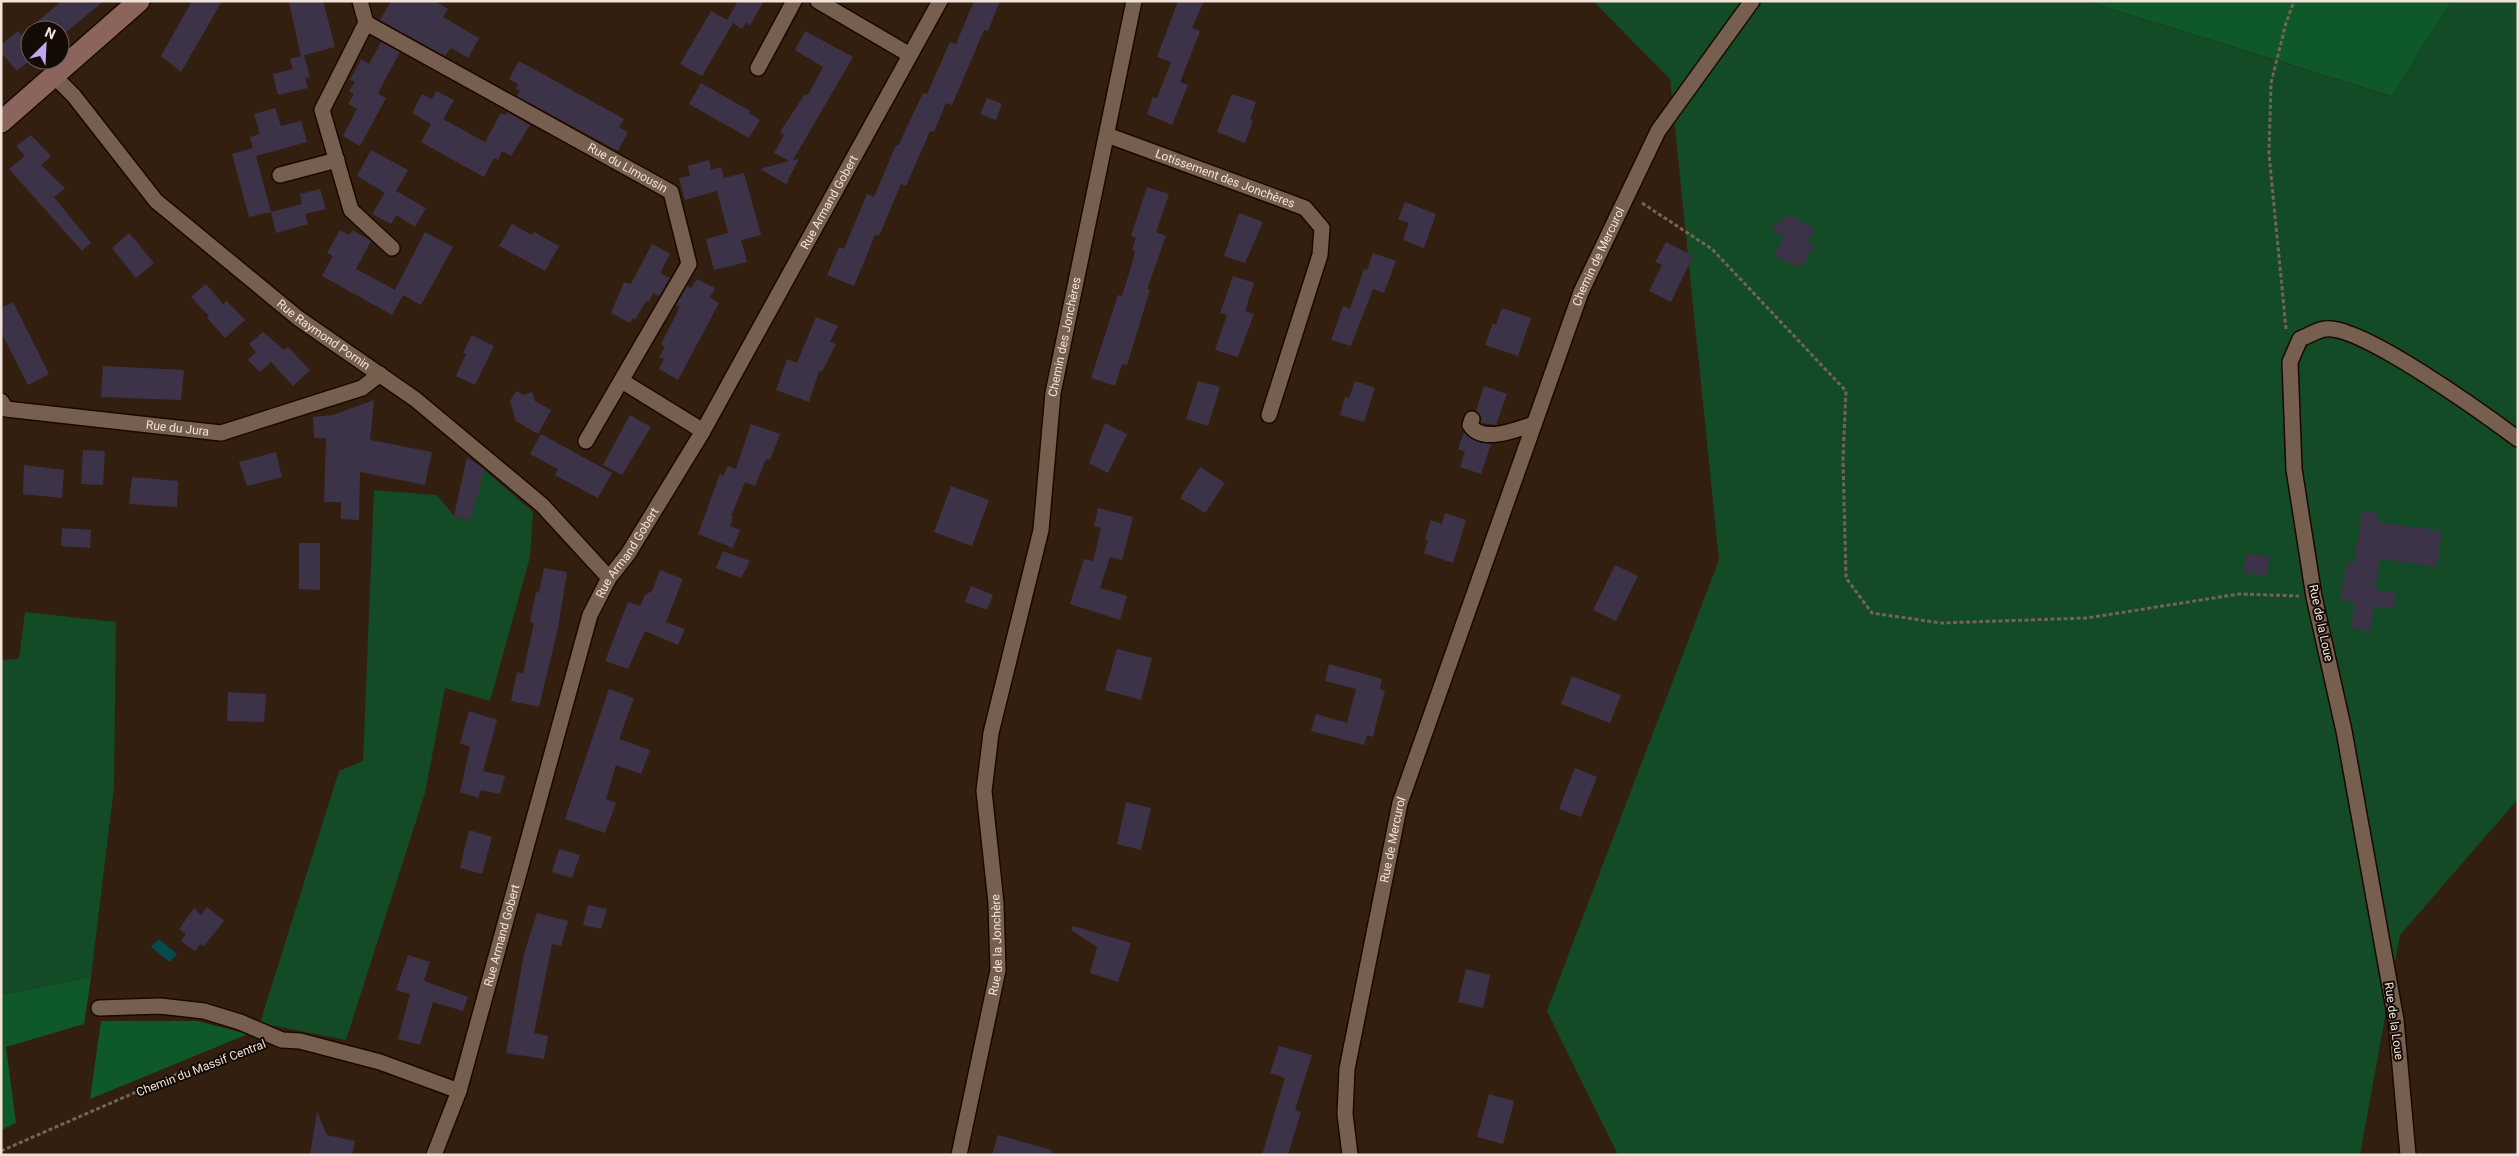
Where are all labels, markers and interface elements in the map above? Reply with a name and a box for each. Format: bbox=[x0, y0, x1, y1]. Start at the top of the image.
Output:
north arrow bbox=[20, 20, 70, 70]
text: N bbox=[43, 24, 58, 42]
street label: Rue du Limousin bbox=[585, 140, 670, 196]
street label: Lotissement des Jonchères bbox=[1154, 146, 1297, 211]
street label: Rue Armand Gobert bbox=[798, 153, 861, 252]
street label: Chemin de Mercurol bbox=[1570, 205, 1627, 308]
street label: Chemin des Jonchères bbox=[1045, 276, 1084, 398]
street label: Rue Raymond Pornin bbox=[274, 297, 373, 373]
street label: Rue du Jura bbox=[145, 418, 210, 439]
street label: Rue Armand Gobert bbox=[593, 505, 662, 600]
street label: Rue de la Loue bbox=[2306, 583, 2336, 663]
street label: Rue de Mercurol bbox=[1377, 795, 1409, 884]
street label: Rue Armand Gobert bbox=[481, 883, 523, 988]
street label: Rue de la Jonchère bbox=[986, 894, 1005, 997]
street label: Rue de la Loue bbox=[2382, 981, 2406, 1061]
street label: Chemin du Massif Central bbox=[134, 1037, 268, 1099]

